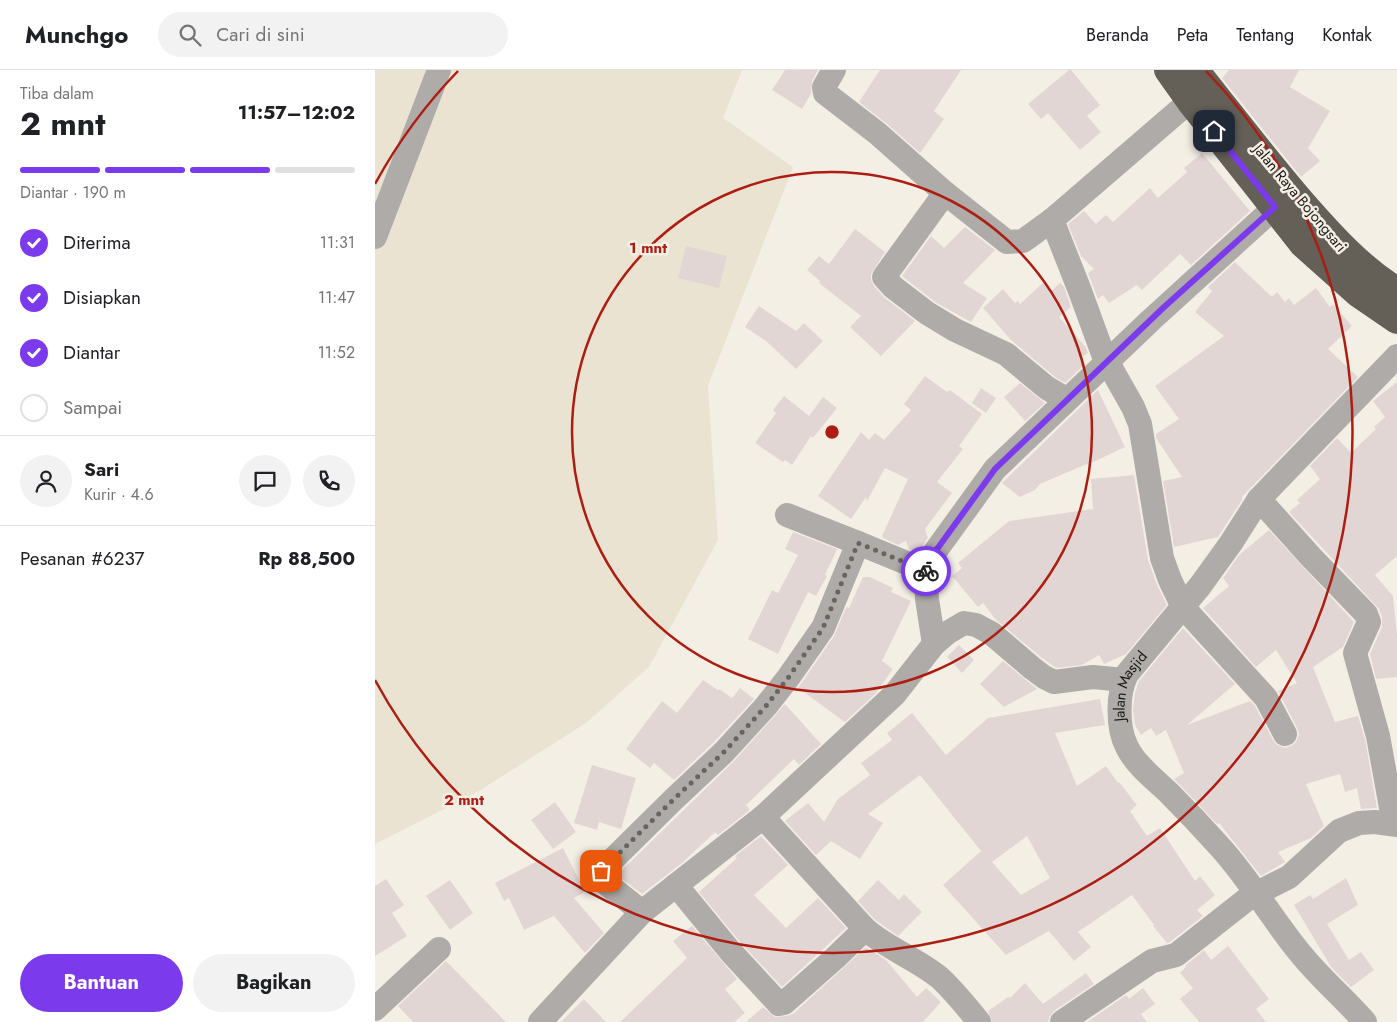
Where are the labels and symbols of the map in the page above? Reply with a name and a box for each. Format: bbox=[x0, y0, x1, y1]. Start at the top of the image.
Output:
pin bbox=[1193, 110, 1235, 152]
street label: Jalan Raya Bojongsari bbox=[1247, 138, 1352, 257]
text: 1 mnt bbox=[629, 237, 667, 259]
centre of rings bbox=[823, 423, 841, 441]
courier bbox=[901, 546, 951, 596]
street label: Jalan Masjid bbox=[1108, 646, 1153, 724]
text: 2 mnt bbox=[444, 789, 484, 811]
pin bbox=[580, 850, 622, 892]

